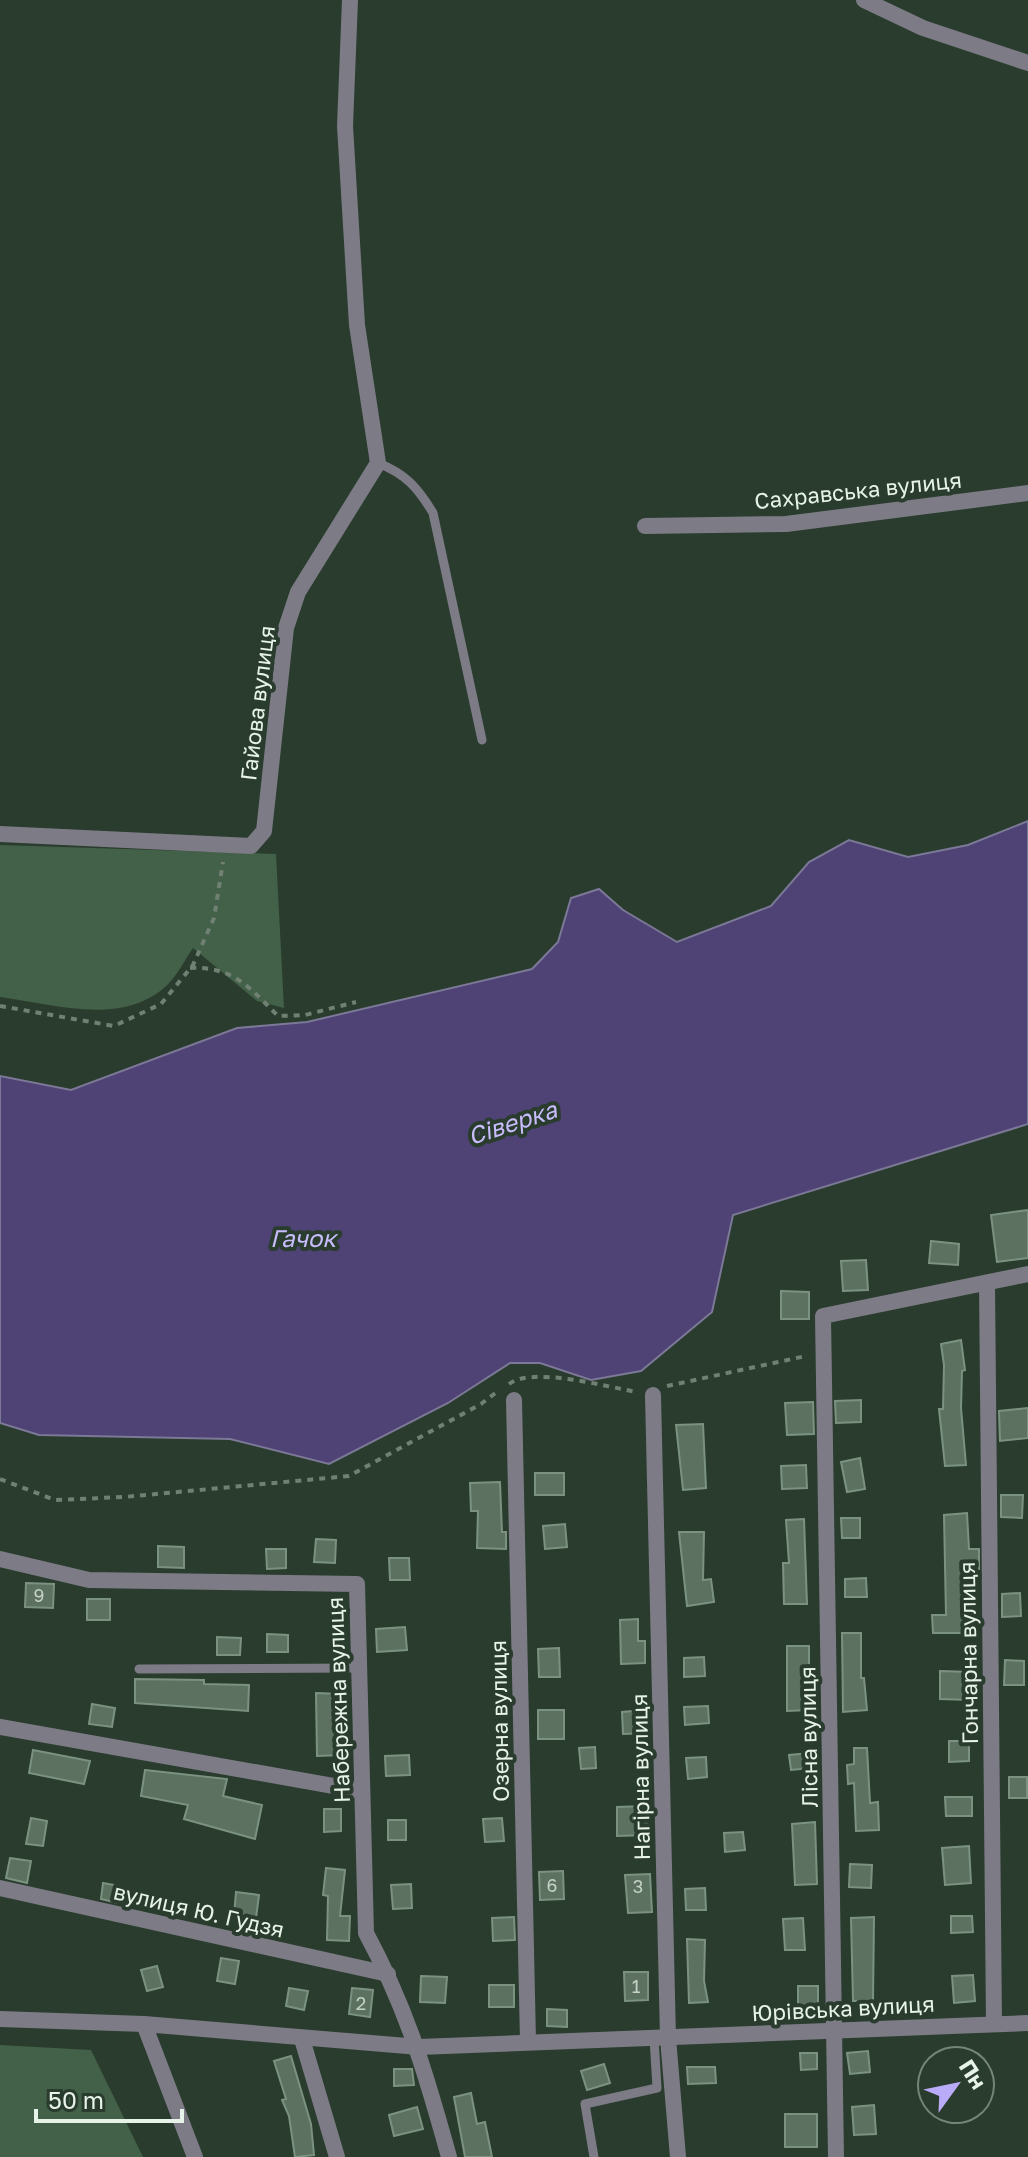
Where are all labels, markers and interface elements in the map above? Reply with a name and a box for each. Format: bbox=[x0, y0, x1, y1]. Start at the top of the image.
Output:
street label: Сахравська вулиця bbox=[753, 466, 963, 514]
street label: Гайова вулиця bbox=[234, 624, 280, 782]
water label: Сіверка bbox=[464, 1094, 562, 1150]
water label: Гачок bbox=[270, 1223, 339, 1252]
street label: Гончарна вулиця bbox=[953, 1561, 983, 1745]
house number: 9 bbox=[34, 1584, 44, 1606]
street label: Набережна вулиця bbox=[321, 1596, 355, 1804]
street label: Озерна вулиця bbox=[484, 1640, 514, 1802]
street label: Лісна вулиця bbox=[793, 1666, 823, 1808]
street label: Нагірна вулиця bbox=[625, 1693, 655, 1861]
house number: 6 bbox=[547, 1874, 557, 1896]
house number: 3 bbox=[633, 1875, 643, 1897]
street label: вулиця Ю. Гудзя bbox=[111, 1877, 287, 1943]
house number: 1 bbox=[632, 1975, 641, 1997]
street label: Юрівська вулиця bbox=[751, 1990, 935, 2026]
house number: 2 bbox=[356, 1992, 366, 2014]
north arrow bbox=[916, 2045, 996, 2125]
text: Пн bbox=[954, 2054, 993, 2094]
scale bar bbox=[36, 2073, 182, 2123]
text: 50 m bbox=[48, 2085, 104, 2114]

